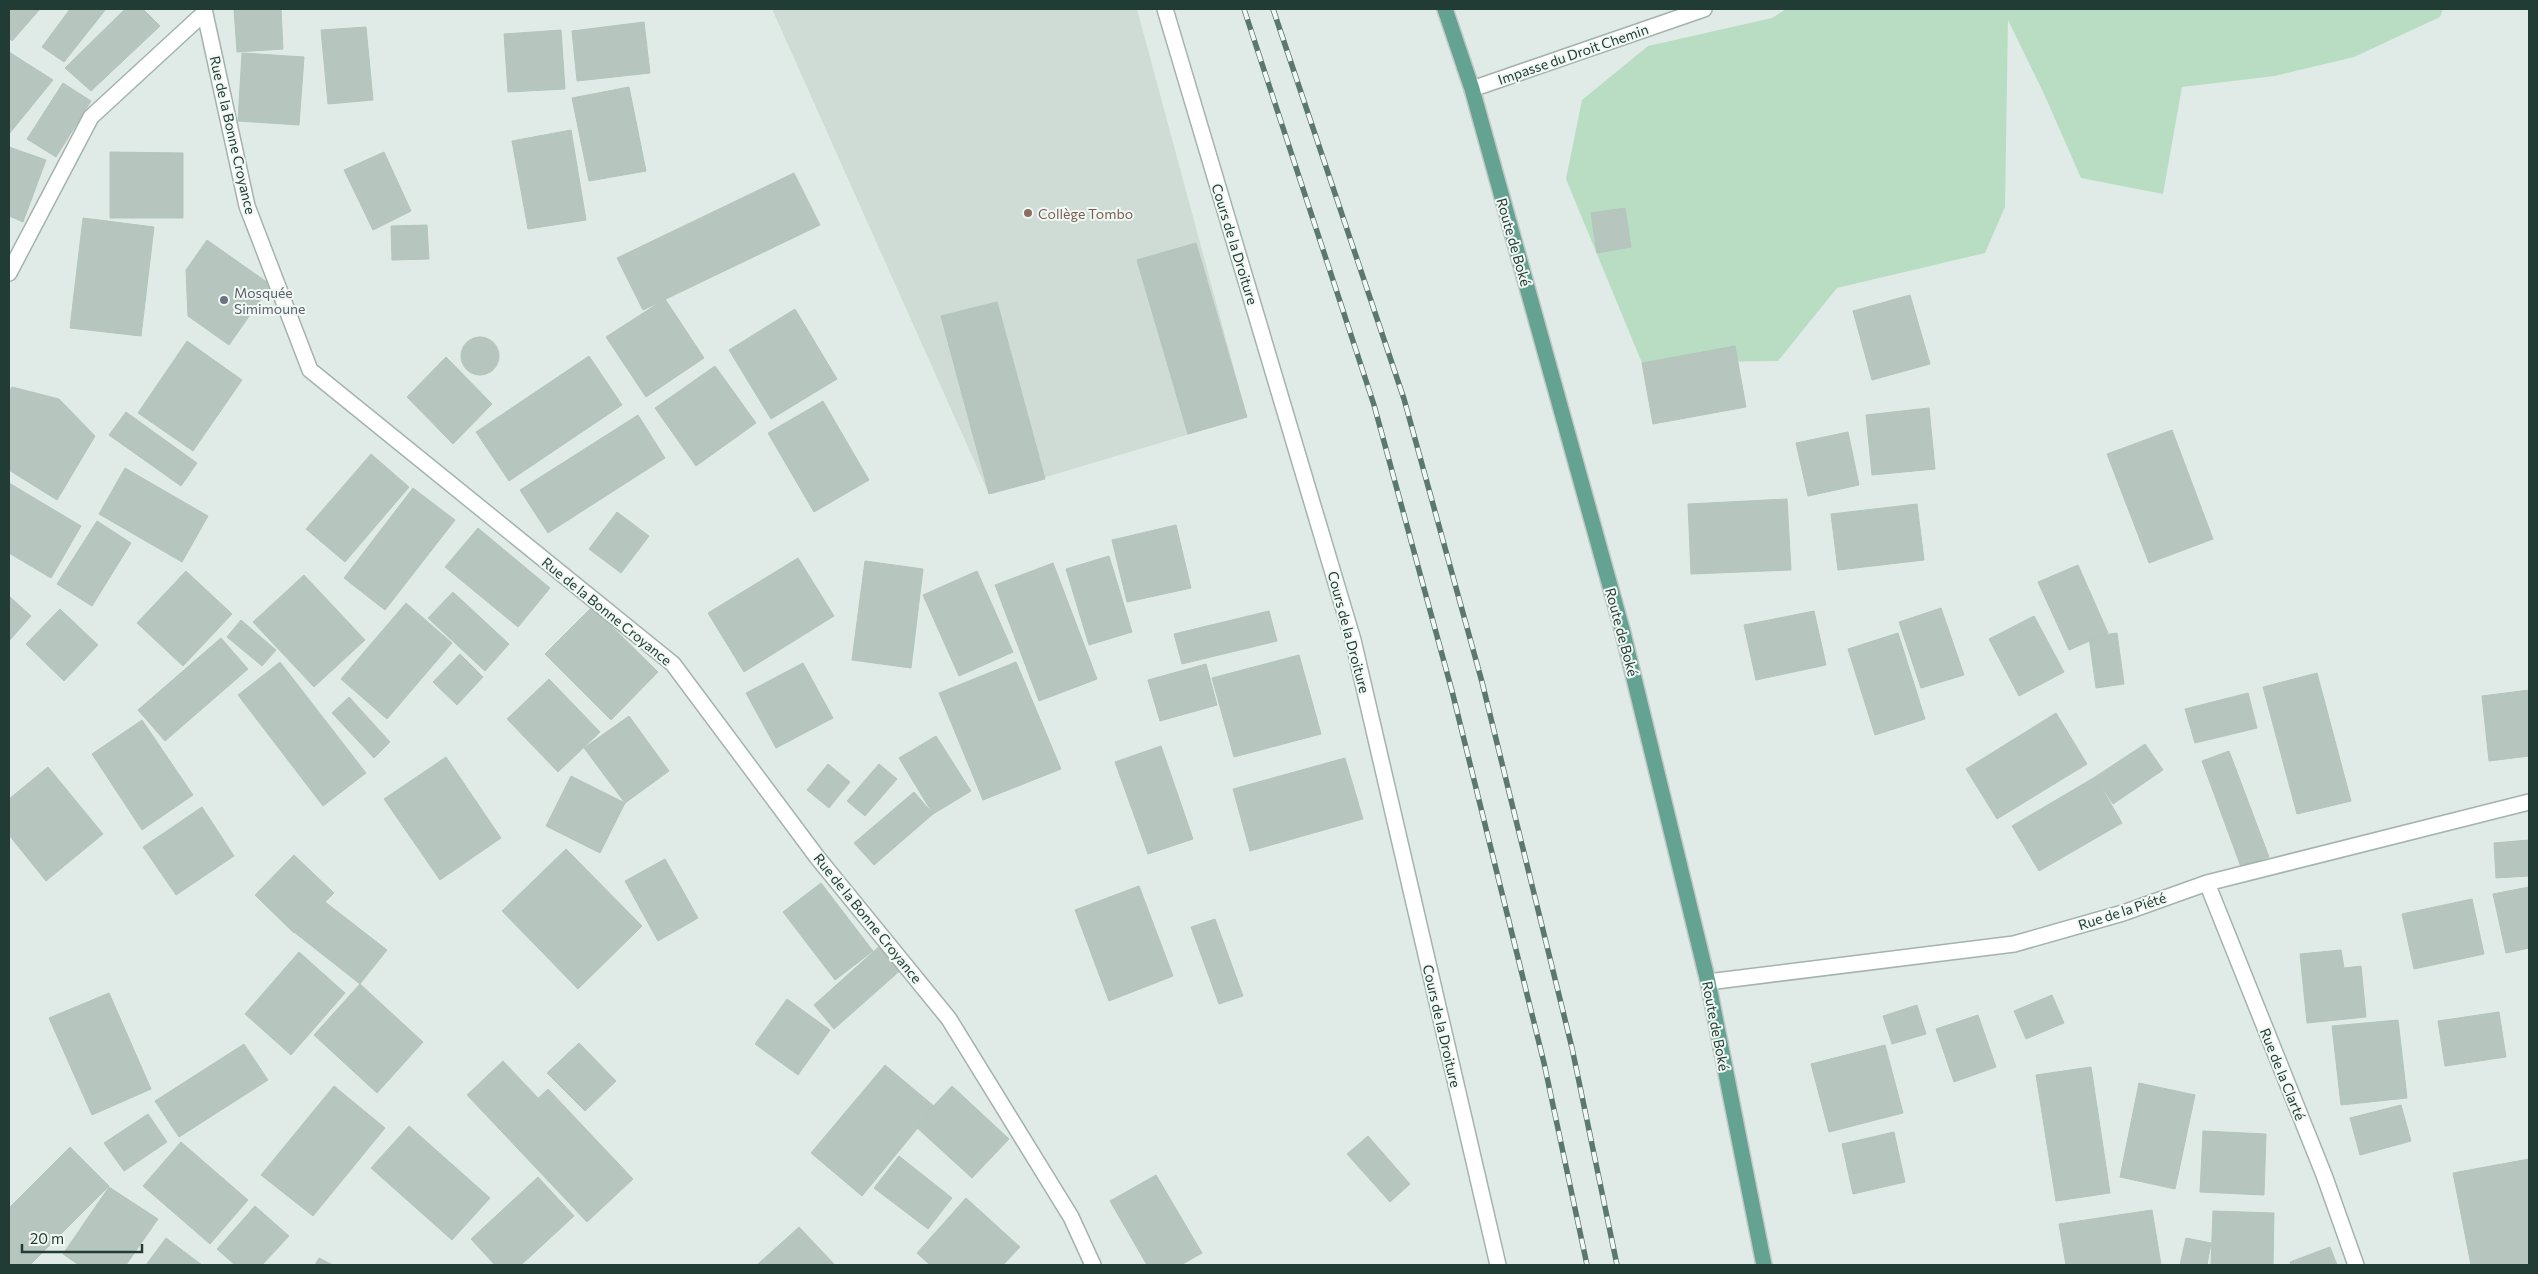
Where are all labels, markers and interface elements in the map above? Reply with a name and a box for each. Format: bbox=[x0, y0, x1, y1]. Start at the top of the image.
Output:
street label: Impasse du Droit Chemin bbox=[1496, 20, 1650, 88]
street label: Rue de la Bonne Croyance bbox=[206, 54, 260, 216]
street label: Cours de la Droiture bbox=[1208, 181, 1262, 307]
street label: Route de Boké bbox=[1493, 196, 1535, 288]
place label: Collège Tombo bbox=[1038, 205, 1133, 222]
marker: Collège Tombo bbox=[1022, 207, 1034, 219]
place label: Mosquée Simimoune bbox=[234, 284, 305, 317]
marker: Mosquée Simimoune bbox=[218, 294, 230, 306]
street label: Rue de la Bonne Croyance bbox=[539, 553, 675, 669]
street label: Cours de la Droiture bbox=[1325, 569, 1373, 695]
street label: Route de Boké bbox=[1602, 586, 1642, 678]
street label: Rue de la Bonne Croyance bbox=[810, 850, 926, 986]
street label: Rue de la Piété bbox=[2076, 889, 2168, 933]
street label: Cours de la Droiture bbox=[1420, 963, 1464, 1089]
street label: Route de Boké bbox=[1699, 980, 1733, 1072]
street label: Rue de la Clarté bbox=[2257, 1025, 2309, 1123]
scale bar bbox=[22, 1222, 142, 1254]
text: 20 m bbox=[30, 1229, 64, 1247]

